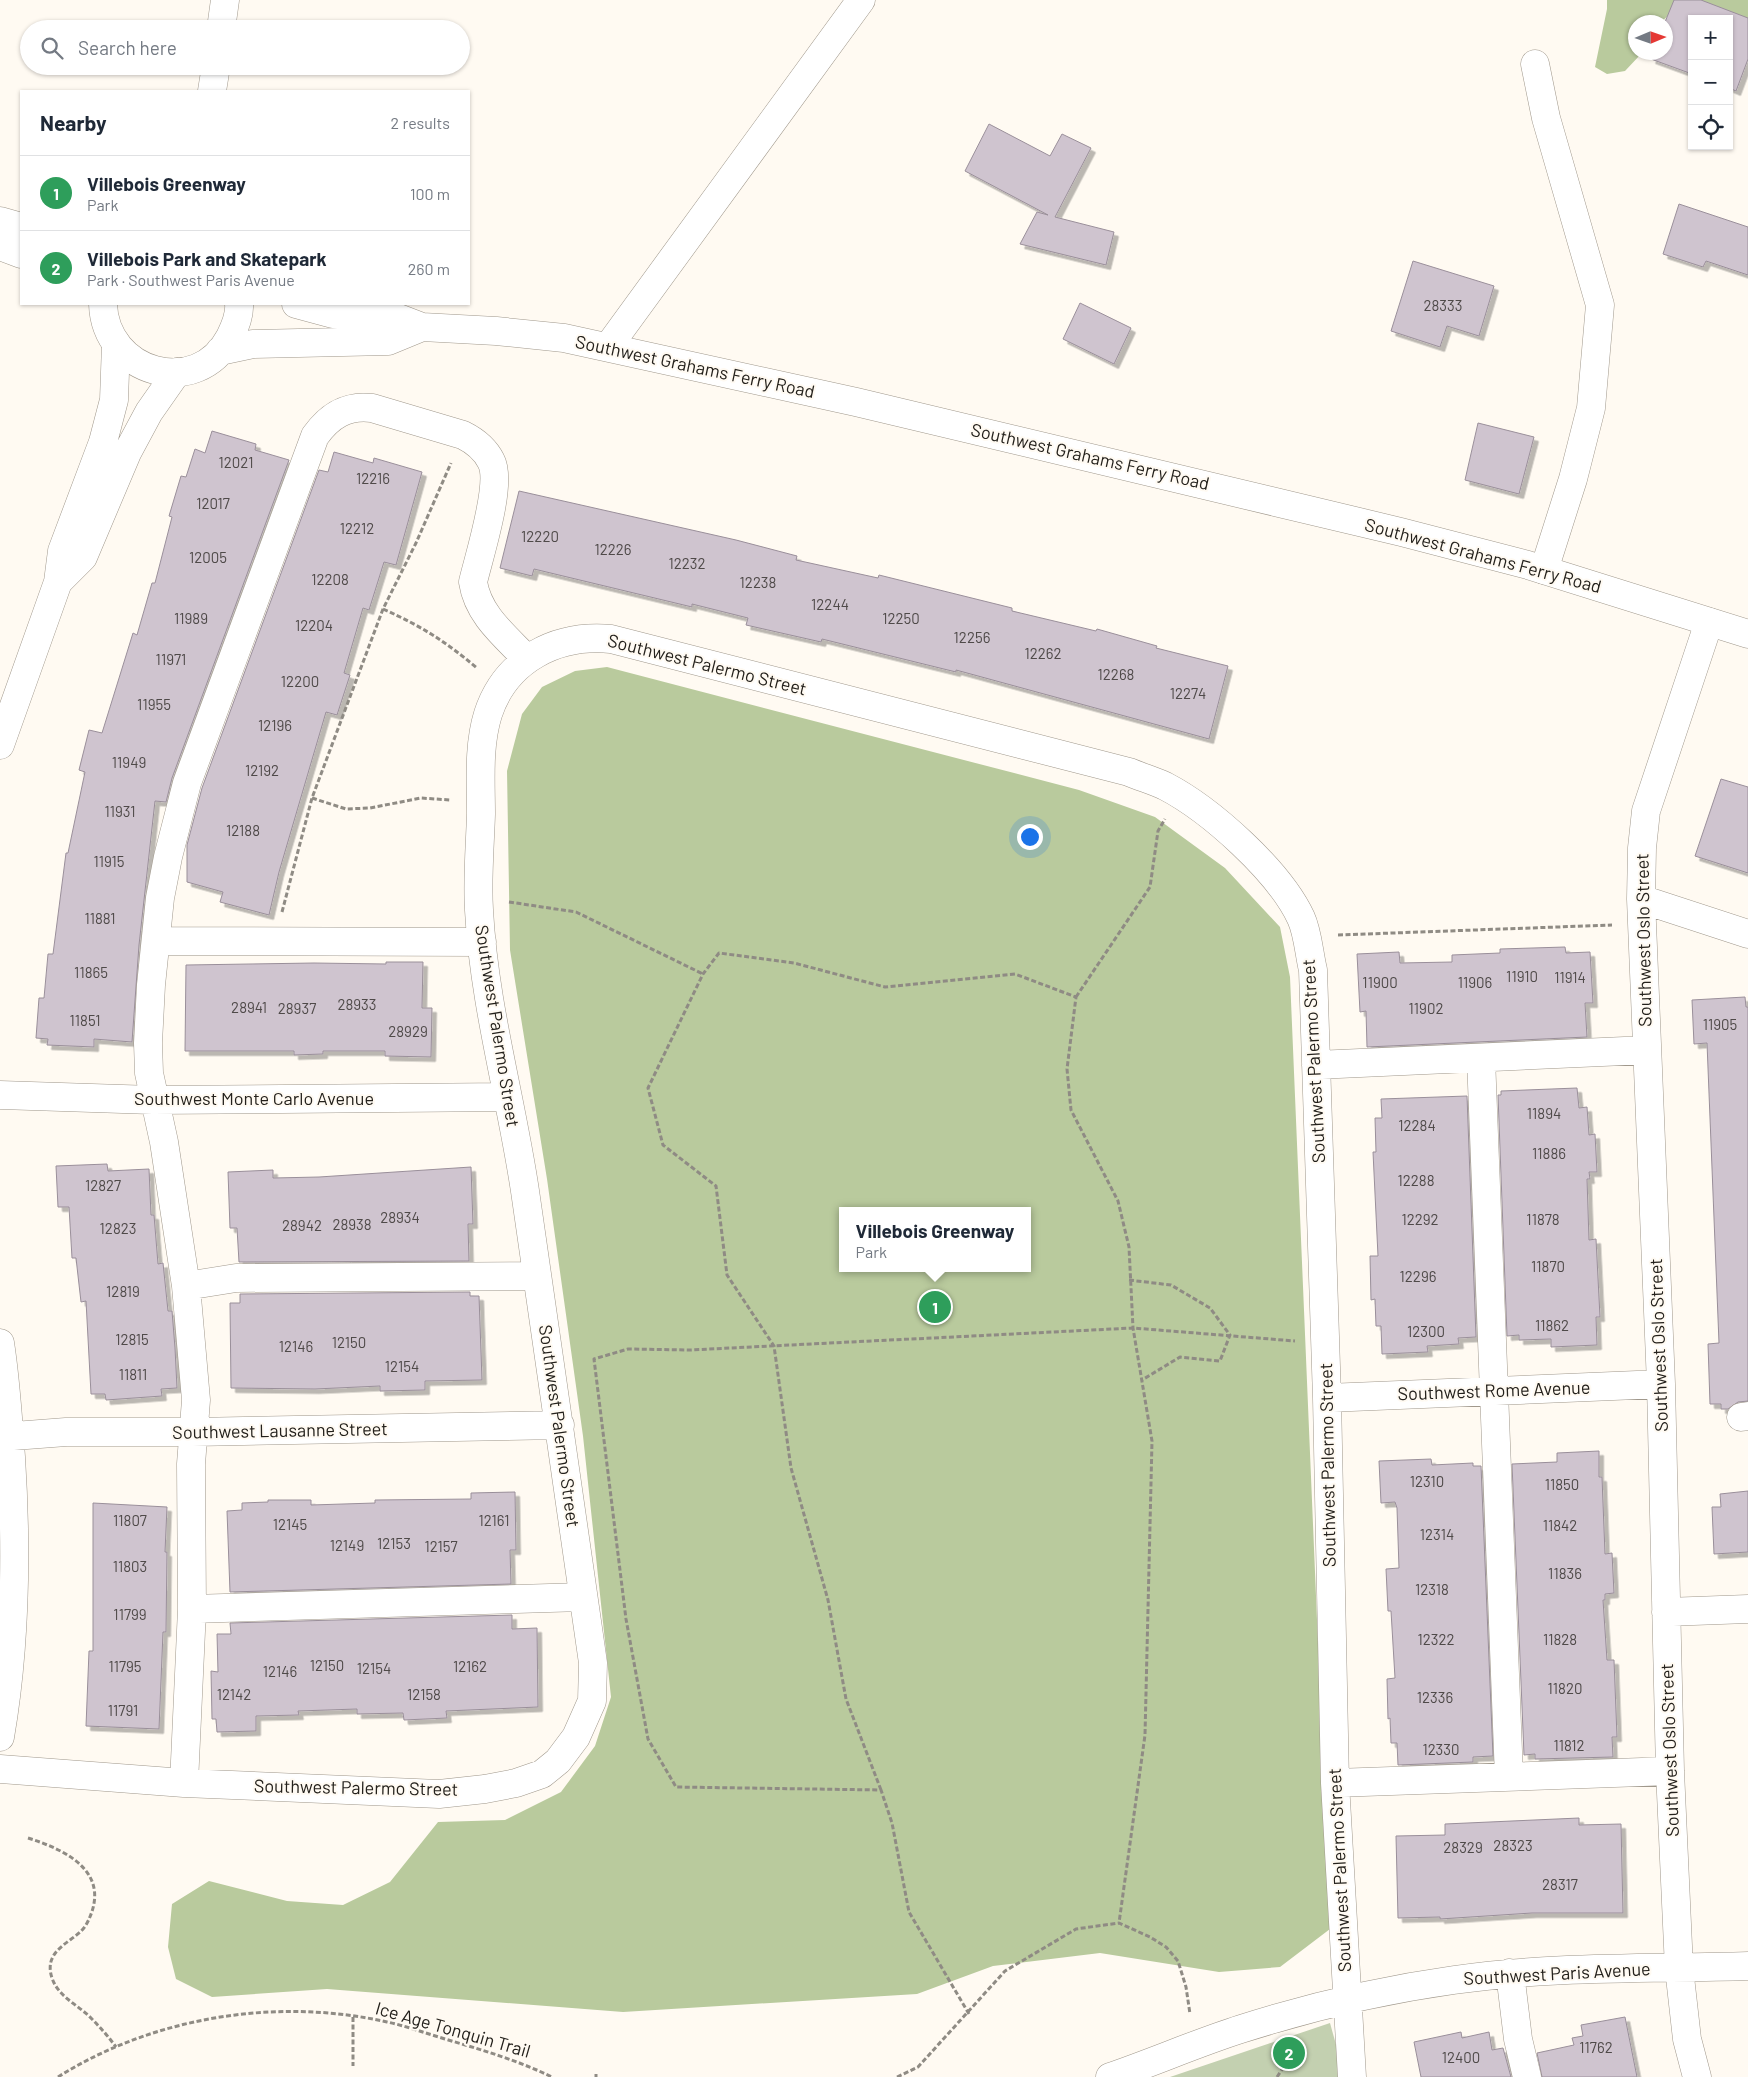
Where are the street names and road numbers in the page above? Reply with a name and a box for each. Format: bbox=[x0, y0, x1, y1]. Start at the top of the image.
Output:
street label: Southwest Grahams Ferry Road bbox=[574, 330, 817, 402]
street label: Southwest Grahams Ferry Road bbox=[969, 418, 1212, 494]
street label: Southwest Grahams Ferry Road bbox=[1362, 513, 1604, 597]
street label: Southwest Palermo Street bbox=[605, 629, 809, 699]
street label: Southwest Oslo Street bbox=[1630, 853, 1656, 1027]
street label: Southwest Palermo Street bbox=[471, 923, 525, 1128]
street label: Southwest Palermo Street bbox=[1297, 958, 1329, 1164]
street label: Southwest Monte Carlo Avenue bbox=[134, 1087, 374, 1109]
street label: Southwest Oslo Street bbox=[1644, 1258, 1672, 1432]
street label: Southwest Palermo Street bbox=[535, 1323, 585, 1529]
street label: Southwest Palermo Street bbox=[1314, 1363, 1340, 1567]
street label: Southwest Rome Avenue bbox=[1397, 1376, 1591, 1404]
street label: Southwest Lausanne Street bbox=[172, 1417, 388, 1443]
street label: Southwest Oslo Street bbox=[1655, 1663, 1683, 1837]
street label: Southwest Palermo Street bbox=[1323, 1767, 1355, 1973]
street label: Southwest Palermo Street bbox=[254, 1774, 458, 1800]
street label: Southwest Paris Avenue bbox=[1463, 1957, 1651, 1989]
street label: Ice Age Tonquin Trail bbox=[373, 1996, 533, 2062]

